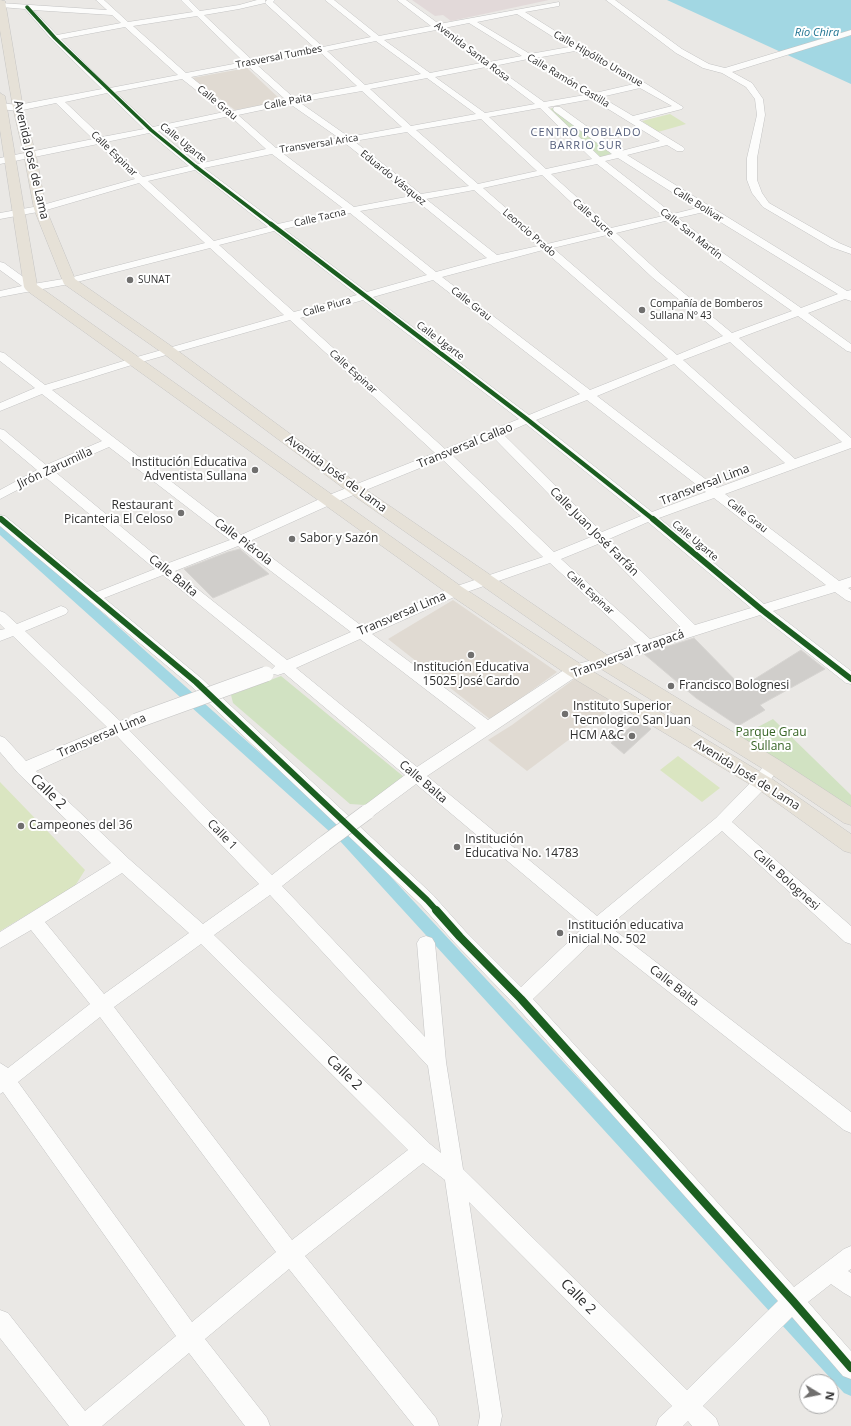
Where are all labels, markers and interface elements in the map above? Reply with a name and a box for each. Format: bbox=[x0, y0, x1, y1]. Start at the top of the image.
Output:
street label: Avenida Santa Rosa bbox=[432, 20, 512, 84]
water label: Río Chira bbox=[795, 26, 839, 40]
street label: Calle Hipólito Unanue bbox=[551, 28, 645, 90]
street label: Trasversal Tumbes bbox=[235, 43, 323, 71]
street label: Calle Ramón Castilla bbox=[525, 52, 611, 110]
street label: Calle Grau bbox=[195, 83, 239, 123]
street label: Calle Paita bbox=[263, 91, 313, 113]
street label: Avenida José de Lama bbox=[10, 99, 52, 221]
street label: Calle Ugarte bbox=[157, 121, 209, 165]
district label: CENTRO POBLADO BARRIO SUR bbox=[530, 126, 642, 152]
street label: Calle Espinar bbox=[88, 129, 140, 179]
street label: Transversal Arica bbox=[279, 132, 359, 156]
street label: Eduardo Vásquez bbox=[358, 148, 428, 208]
street label: Calle Bolívar bbox=[671, 185, 725, 225]
street label: Calle Sucre bbox=[570, 196, 616, 240]
street label: Calle Tacna bbox=[293, 206, 347, 230]
street label: Calle San Martín bbox=[657, 206, 725, 262]
street label: Leoncio Prado bbox=[500, 207, 558, 259]
place label: SUNAT bbox=[138, 274, 170, 286]
marker: SUNAT bbox=[125, 275, 135, 285]
street label: Calle Grau bbox=[448, 284, 494, 324]
street label: Calle Piura bbox=[302, 294, 352, 320]
place label: Compañía de Bomberos Sullana Nº 43 bbox=[650, 298, 763, 322]
marker: Compañía de Bomberos Sullana Nº 43 bbox=[637, 305, 647, 315]
street label: Calle Ugarte bbox=[414, 319, 466, 363]
street label: Calle Espinar bbox=[327, 348, 379, 396]
street label: Transversal Callao bbox=[415, 420, 515, 472]
street label: Avenida José de Lama bbox=[283, 432, 389, 516]
street label: Jirón Zarumilla bbox=[15, 444, 95, 492]
place label: Institución Educativa Adventista Sullana bbox=[131, 456, 247, 484]
street label: Transversal Lima bbox=[658, 461, 752, 509]
marker: Institución Educativa Adventista Sullana bbox=[250, 465, 260, 475]
street label: Calle Juan José Farfán bbox=[547, 485, 641, 579]
street label: Calle Grau bbox=[724, 496, 770, 536]
place label: Restaurant Picanteria El Celoso bbox=[64, 499, 173, 527]
marker: Restaurant Picanteria El Celoso bbox=[176, 508, 186, 518]
street label: Calle Piérola bbox=[211, 516, 275, 568]
street label: Calle Ugarte bbox=[669, 518, 721, 564]
place label: Sabor y Sazón bbox=[300, 532, 378, 546]
marker: Sabor y Sazón bbox=[287, 534, 297, 544]
street label: Calle Balta bbox=[146, 552, 200, 600]
street label: Calle Espinar bbox=[564, 569, 616, 617]
street label: Transversal Lima bbox=[356, 589, 448, 639]
street label: Transversal Tarapacá bbox=[570, 627, 686, 681]
marker: Institución Educativa 15025 José Cardo bbox=[466, 650, 476, 660]
place label: Institución Educativa 15025 José Cardo bbox=[413, 661, 529, 689]
place label: Francisco Bolognesi bbox=[679, 679, 789, 693]
marker: Francisco Bolognesi bbox=[666, 681, 676, 691]
place label: Instituto Superior Tecnologico San Juan bbox=[573, 700, 691, 728]
marker: Instituto Superior Tecnologico San Juan bbox=[560, 709, 570, 719]
street label: Transversal Lima bbox=[56, 711, 148, 761]
park label: Parque Grau Sullana bbox=[735, 726, 807, 754]
place label: HCM A&C bbox=[570, 729, 624, 743]
marker: HCM A&C bbox=[627, 731, 637, 741]
street label: Avenida José de Lama bbox=[692, 737, 802, 813]
street label: Calle Balta bbox=[396, 758, 450, 806]
street label: Calle 2 bbox=[27, 771, 69, 813]
street label: Calle 1 bbox=[204, 817, 240, 853]
place label: Campeones del 36 bbox=[29, 819, 133, 833]
marker: Campeones del 36 bbox=[16, 821, 26, 831]
place label: Institución Educativa No. 14783 bbox=[465, 833, 579, 861]
marker: Institución Educativa No. 14783 bbox=[452, 842, 462, 852]
street label: Calle Bolognesi bbox=[750, 846, 822, 914]
place label: Institución educativa inicial No. 502 bbox=[568, 919, 684, 947]
marker: Institución educativa inicial No. 502 bbox=[555, 928, 565, 938]
street label: Calle Balta bbox=[647, 962, 701, 1010]
street label: Calle 2 bbox=[323, 1052, 365, 1094]
street label: Calle 2 bbox=[557, 1276, 599, 1318]
north arrow bbox=[799, 1374, 839, 1414]
text: N bbox=[822, 1390, 838, 1402]

